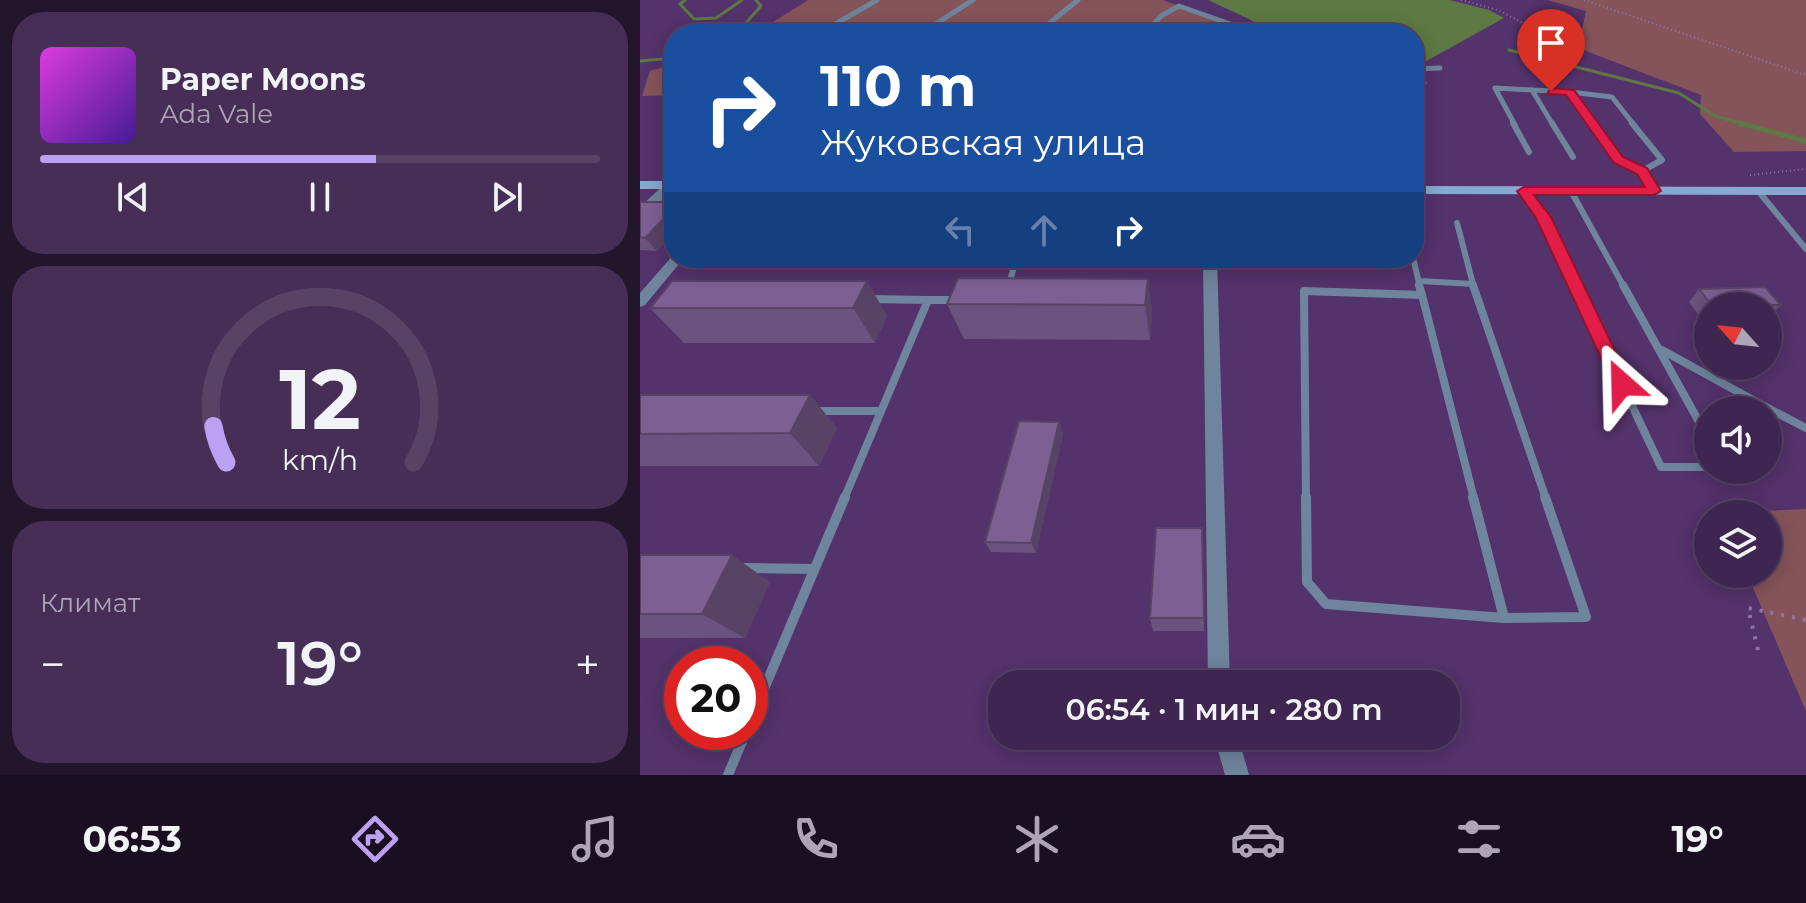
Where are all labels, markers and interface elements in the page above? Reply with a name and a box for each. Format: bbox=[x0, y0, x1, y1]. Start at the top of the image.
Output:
pin bbox=[1517, 9, 1585, 91]
icon: arrive bbox=[1529, 21, 1573, 65]
text: 110 m bbox=[820, 52, 977, 120]
icon: right bbox=[688, 56, 792, 160]
text: Paper Moons bbox=[160, 61, 366, 98]
text: Ada Vale bbox=[160, 98, 273, 130]
text: Жуковская улица bbox=[820, 120, 1146, 164]
icon: previous bbox=[111, 175, 155, 219]
icon: pause bbox=[298, 175, 342, 219]
icon: next bbox=[485, 175, 529, 219]
icon: left bbox=[938, 208, 982, 252]
icon: ahead bbox=[1022, 208, 1066, 252]
icon: right bbox=[1106, 208, 1150, 252]
north arrow bbox=[1694, 292, 1782, 380]
map controls bbox=[1694, 292, 1782, 588]
position arrow bbox=[1580, 342, 1664, 426]
text: 12 bbox=[279, 348, 361, 450]
button: sound bbox=[1694, 396, 1782, 484]
text: km/h bbox=[282, 443, 358, 478]
button: layers bbox=[1694, 500, 1782, 588]
text: Климат bbox=[40, 587, 140, 619]
text: 19° bbox=[277, 627, 363, 700]
text: − bbox=[40, 637, 65, 691]
text: + bbox=[575, 637, 600, 691]
speed limit sign: 20 bbox=[664, 646, 768, 750]
text: 06:54 · 1 мин · 280 m bbox=[1065, 691, 1383, 728]
icon: directions bbox=[347, 811, 403, 867]
icon: music bbox=[567, 811, 623, 867]
icon: phone bbox=[788, 811, 844, 867]
icon: climate bbox=[1009, 811, 1065, 867]
icon: car bbox=[1230, 811, 1286, 867]
icon: filters bbox=[1451, 811, 1507, 867]
text: 06:53 bbox=[82, 817, 182, 861]
text: 19° bbox=[1671, 817, 1724, 861]

